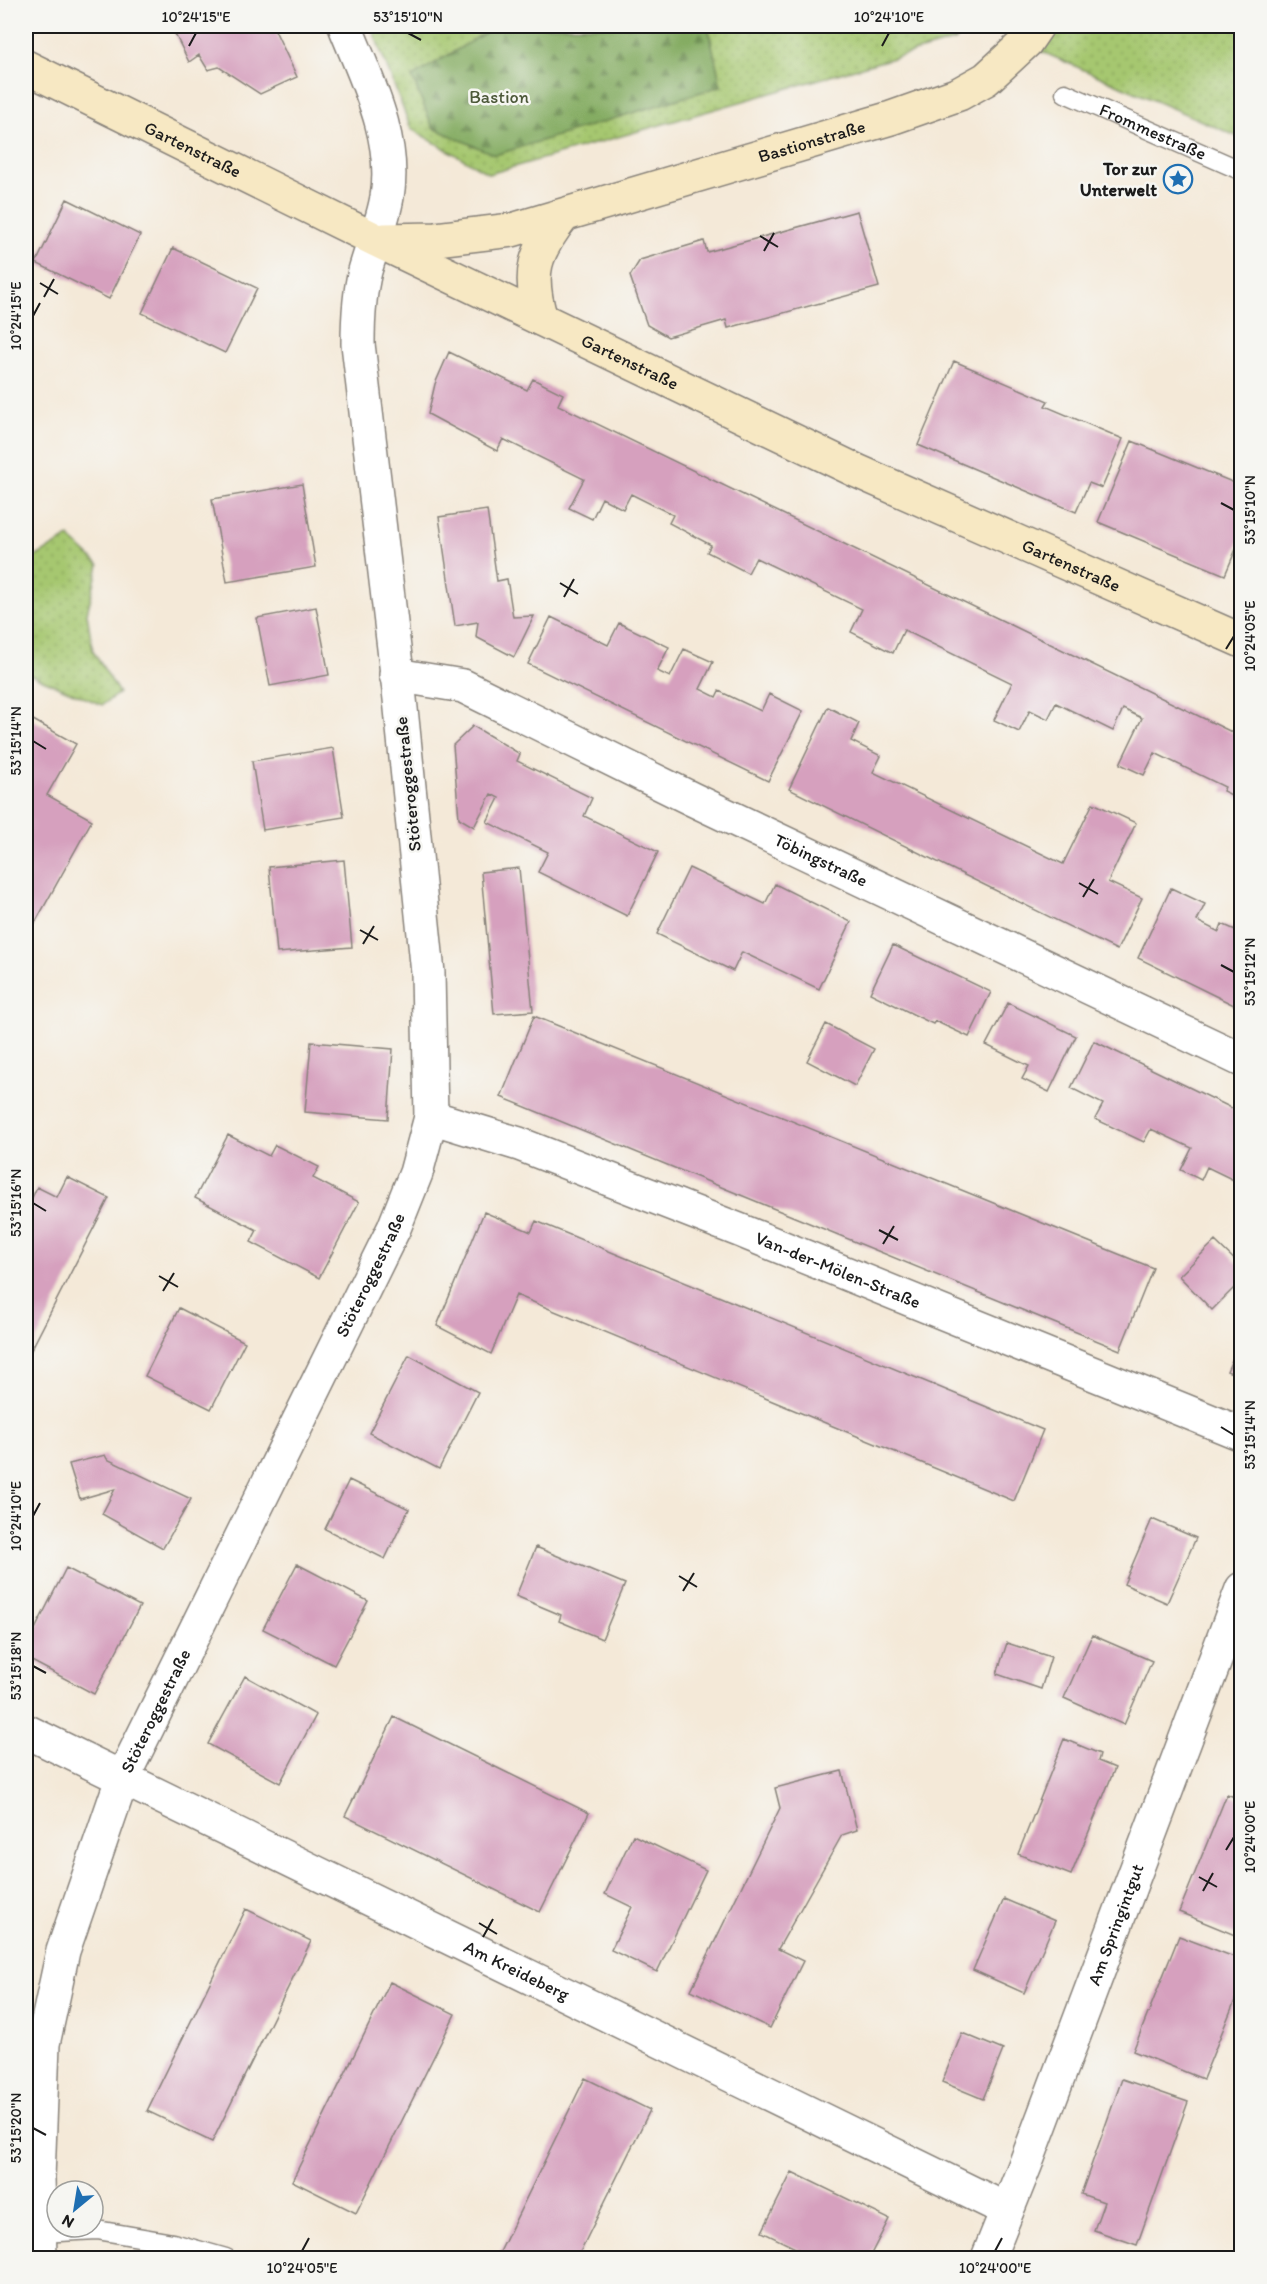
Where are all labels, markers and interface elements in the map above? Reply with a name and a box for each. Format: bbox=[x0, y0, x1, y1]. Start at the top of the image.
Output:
text: 10°24'15"E bbox=[162, 8, 230, 26]
text: 53°15'10"N bbox=[373, 8, 443, 26]
text: 10°24'10"E bbox=[854, 8, 924, 26]
park label: Bastion bbox=[469, 86, 529, 108]
street label: Frommestraße bbox=[1096, 99, 1210, 165]
street label: Bastionstraße bbox=[755, 115, 868, 168]
street label: Gartenstraße bbox=[141, 116, 245, 183]
place label: Tor zur Unterwelt bbox=[1080, 158, 1158, 201]
place icon: Tor zur Unterwelt bbox=[1162, 163, 1194, 195]
text: 10°24'15"E bbox=[7, 282, 25, 350]
street label: Gartenstraße bbox=[578, 329, 682, 395]
text: 53°15'10"N bbox=[1241, 475, 1259, 545]
street label: Gartenstraße bbox=[1018, 534, 1124, 597]
text: 10°24'05"E bbox=[1241, 600, 1259, 672]
text: 53°15'14"N bbox=[7, 706, 25, 776]
street label: Stöteroggestraße bbox=[390, 716, 426, 852]
street label: Töbingstraße bbox=[771, 829, 871, 892]
text: 53°15'12"N bbox=[1241, 938, 1259, 1006]
text: 53°15'16"N bbox=[7, 1169, 25, 1237]
street label: Stöteroggestraße bbox=[331, 1210, 410, 1341]
street label: Van-der-Mölen-Straße bbox=[752, 1227, 924, 1313]
text: 53°15'14"N bbox=[1241, 1400, 1259, 1470]
text: 10°24'10"E bbox=[7, 1481, 25, 1551]
text: 53°15'18"N bbox=[7, 1632, 25, 1700]
street label: Stöteroggestraße bbox=[116, 1645, 195, 1777]
text: 10°24'00"E bbox=[1241, 1801, 1259, 1873]
street label: Am Springintgut bbox=[1083, 1860, 1149, 1989]
street label: Am Kreideberg bbox=[460, 1936, 574, 2006]
text: 53°15'20"N bbox=[7, 2093, 25, 2163]
north arrow bbox=[45, 2179, 105, 2239]
text: N bbox=[58, 2211, 77, 2232]
text: 10°24'05"E bbox=[266, 2259, 338, 2277]
text: 10°24'00"E bbox=[959, 2259, 1031, 2277]

